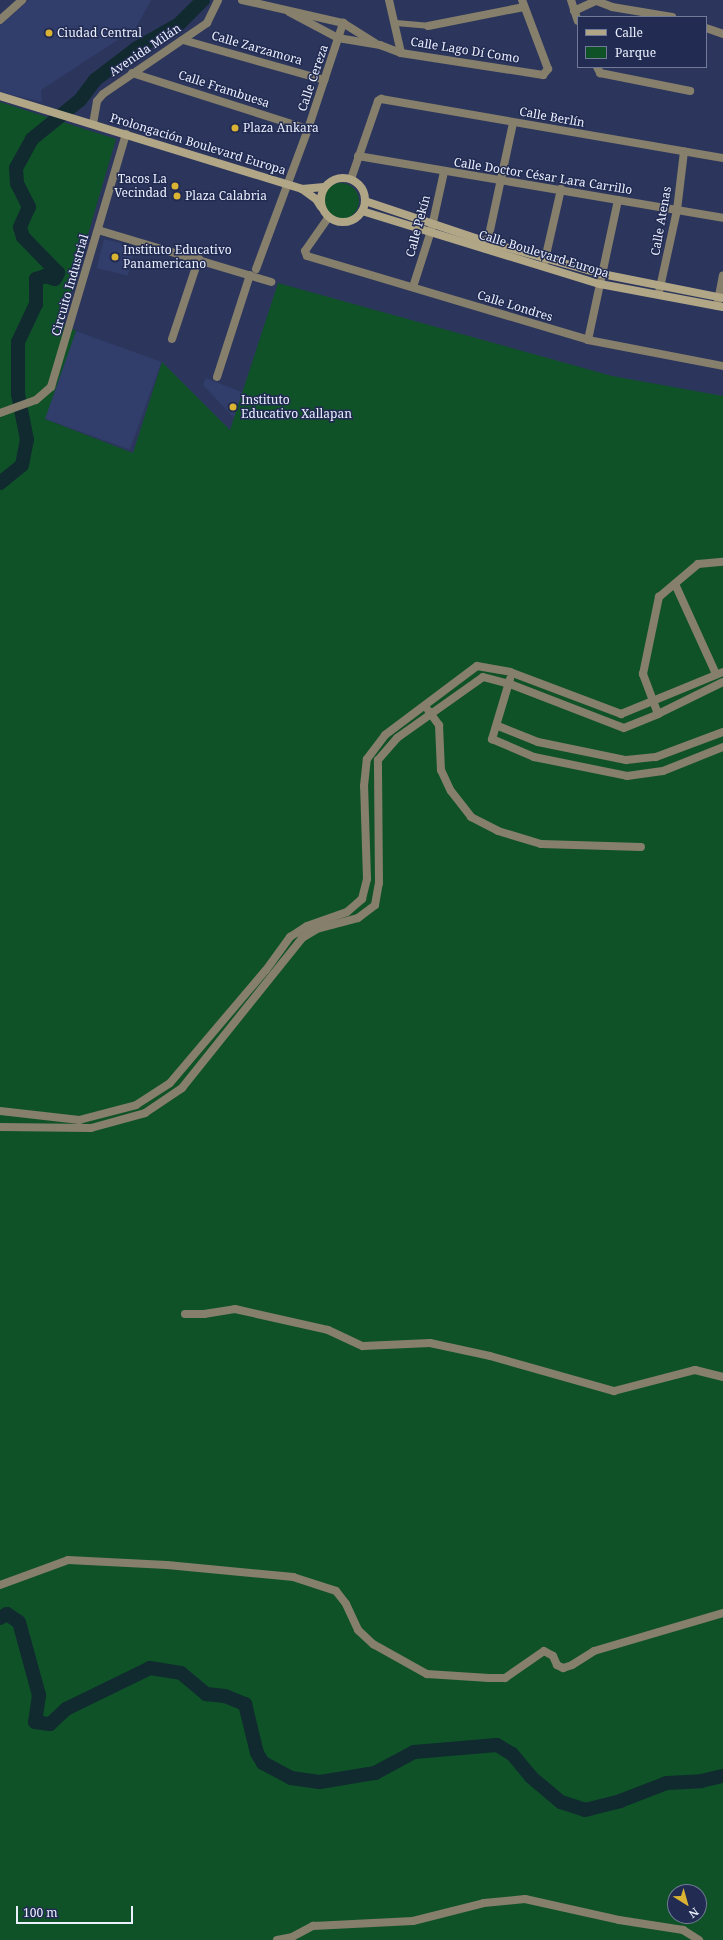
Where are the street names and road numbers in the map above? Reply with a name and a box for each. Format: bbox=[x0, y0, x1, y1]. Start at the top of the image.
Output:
street label: Avenida Milán bbox=[106, 21, 184, 79]
street label: Calle Zarzamora bbox=[210, 28, 304, 68]
street label: Calle Lago Dí Como bbox=[410, 34, 520, 66]
street label: Calle Cereza bbox=[295, 43, 331, 113]
street label: Calle Frambuesa bbox=[176, 67, 272, 111]
street label: Calle Berlín bbox=[518, 104, 586, 130]
street label: Prolongación Boulevard Europa bbox=[108, 110, 288, 178]
street label: Calle Doctor César Lara Carrillo bbox=[453, 155, 633, 197]
street label: Calle Atenas bbox=[648, 185, 674, 257]
street label: Calle Pekín bbox=[403, 194, 433, 258]
street label: Calle Boulevard Europa bbox=[477, 227, 611, 281]
street label: Circuito Industrial bbox=[49, 232, 91, 338]
street label: Calle Londres bbox=[476, 288, 554, 324]

